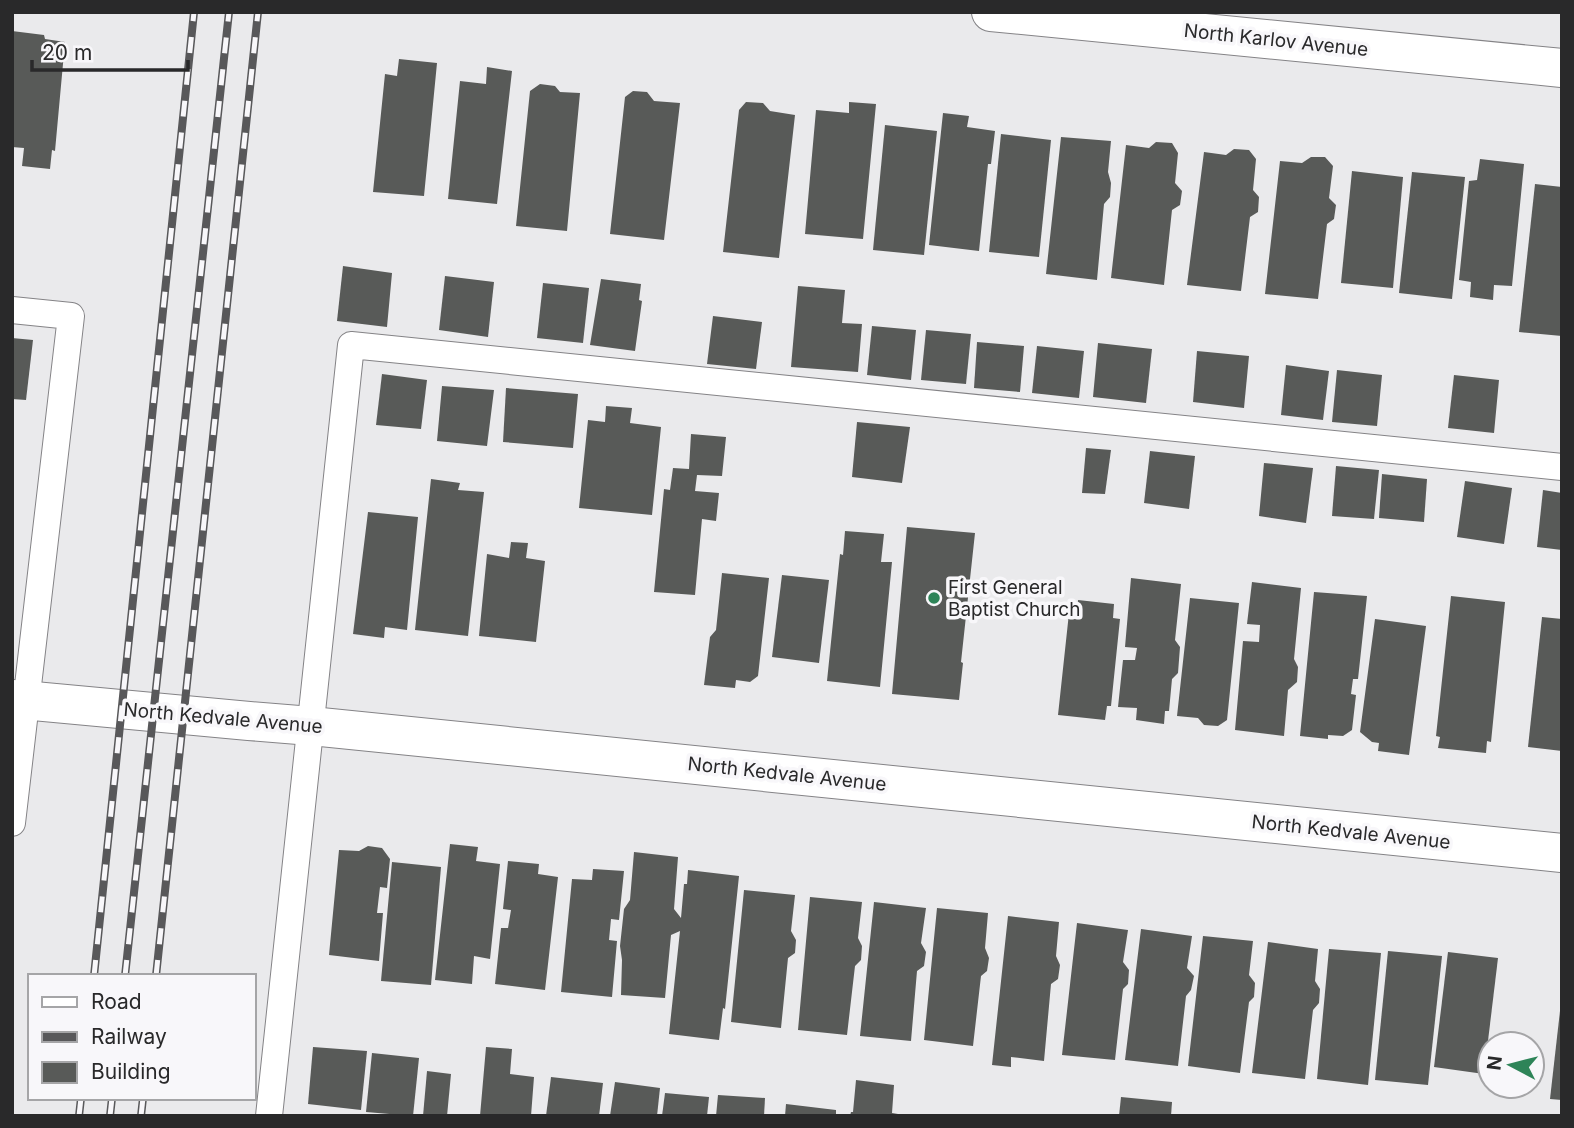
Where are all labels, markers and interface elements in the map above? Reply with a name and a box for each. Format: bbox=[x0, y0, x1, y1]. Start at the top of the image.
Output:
street label: North Karlov Avenue bbox=[1183, 19, 1369, 61]
scale bar bbox=[32, 28, 187, 72]
text: 20 m bbox=[42, 40, 92, 65]
place label: First General Baptist Church bbox=[948, 576, 1080, 621]
marker: First General Baptist Church bbox=[926, 590, 942, 606]
street label: North Kedvale Avenue bbox=[122, 698, 324, 738]
street label: North Kedvale Avenue bbox=[686, 752, 888, 796]
street label: North Kedvale Avenue bbox=[1250, 810, 1452, 854]
legend bbox=[28, 974, 256, 1100]
text: Road bbox=[91, 989, 142, 1014]
text: Railway bbox=[91, 1024, 167, 1049]
north arrow bbox=[1476, 1030, 1546, 1100]
text: N bbox=[1482, 1054, 1507, 1072]
text: Building bbox=[91, 1059, 171, 1084]

